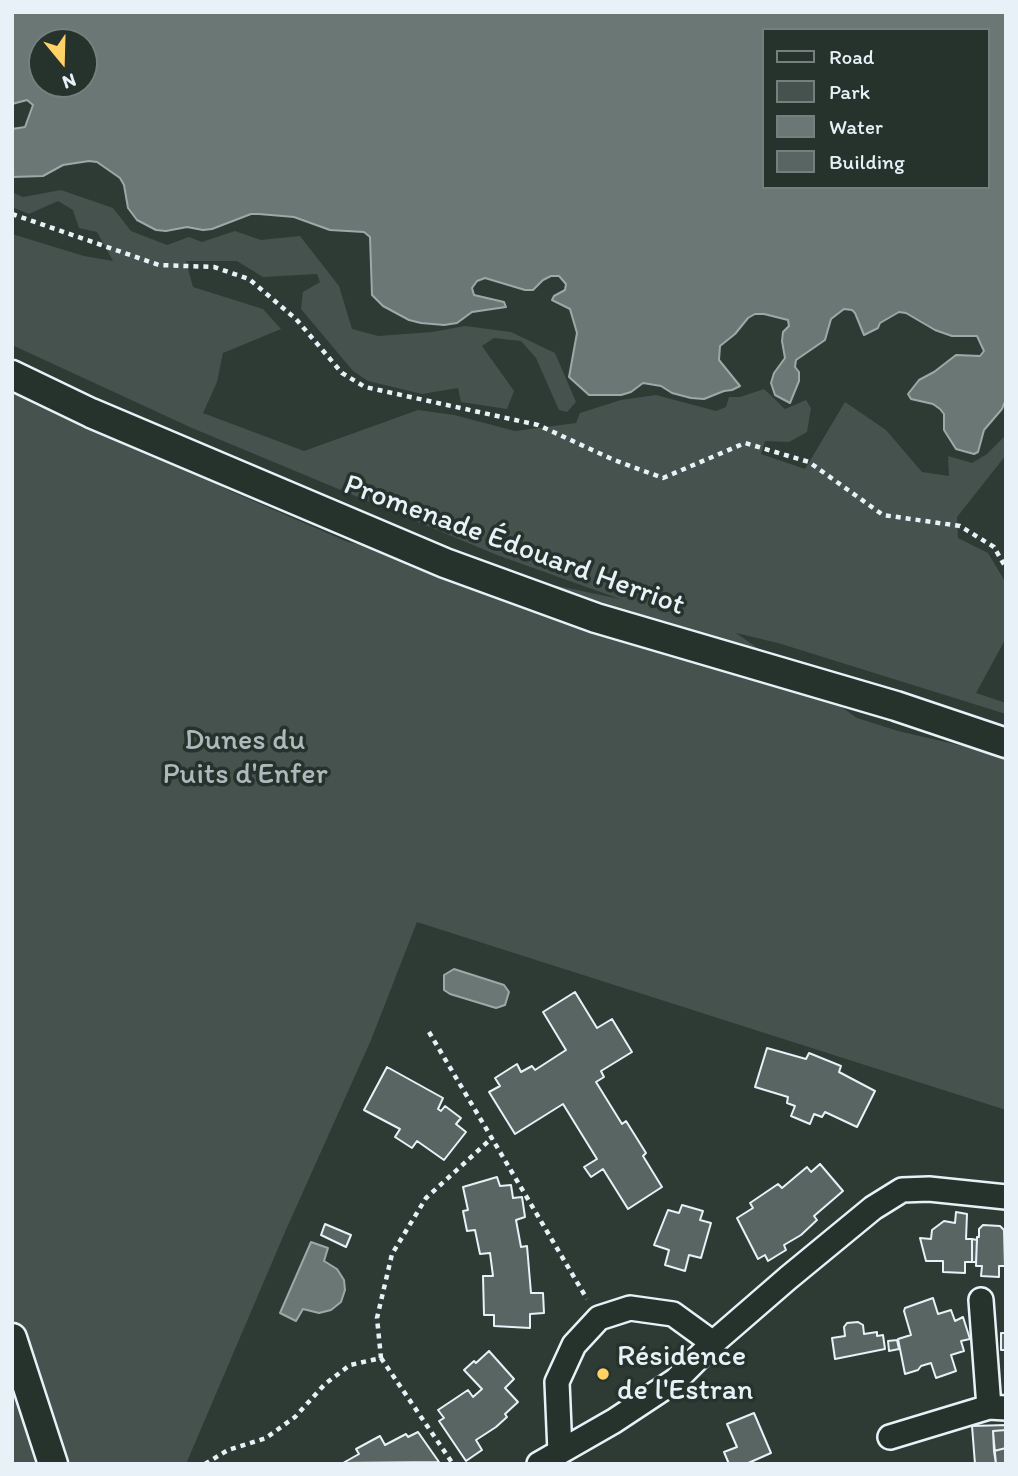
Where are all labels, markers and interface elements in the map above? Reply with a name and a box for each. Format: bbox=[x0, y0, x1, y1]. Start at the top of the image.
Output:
north arrow bbox=[28, 28, 98, 98]
legend bbox=[762, 28, 990, 189]
text: Road bbox=[829, 44, 874, 69]
text: N bbox=[60, 68, 79, 94]
text: Park bbox=[829, 79, 870, 104]
text: Water bbox=[829, 114, 883, 139]
text: Building bbox=[829, 149, 905, 174]
street label: Promenade Édouard Herriot bbox=[339, 467, 689, 625]
park label: Dunes du Puits d'Enfer bbox=[162, 723, 328, 794]
place label: Résidence de l'Estran bbox=[617, 1339, 753, 1410]
marker: Résidence de l'Estran bbox=[595, 1366, 611, 1382]

